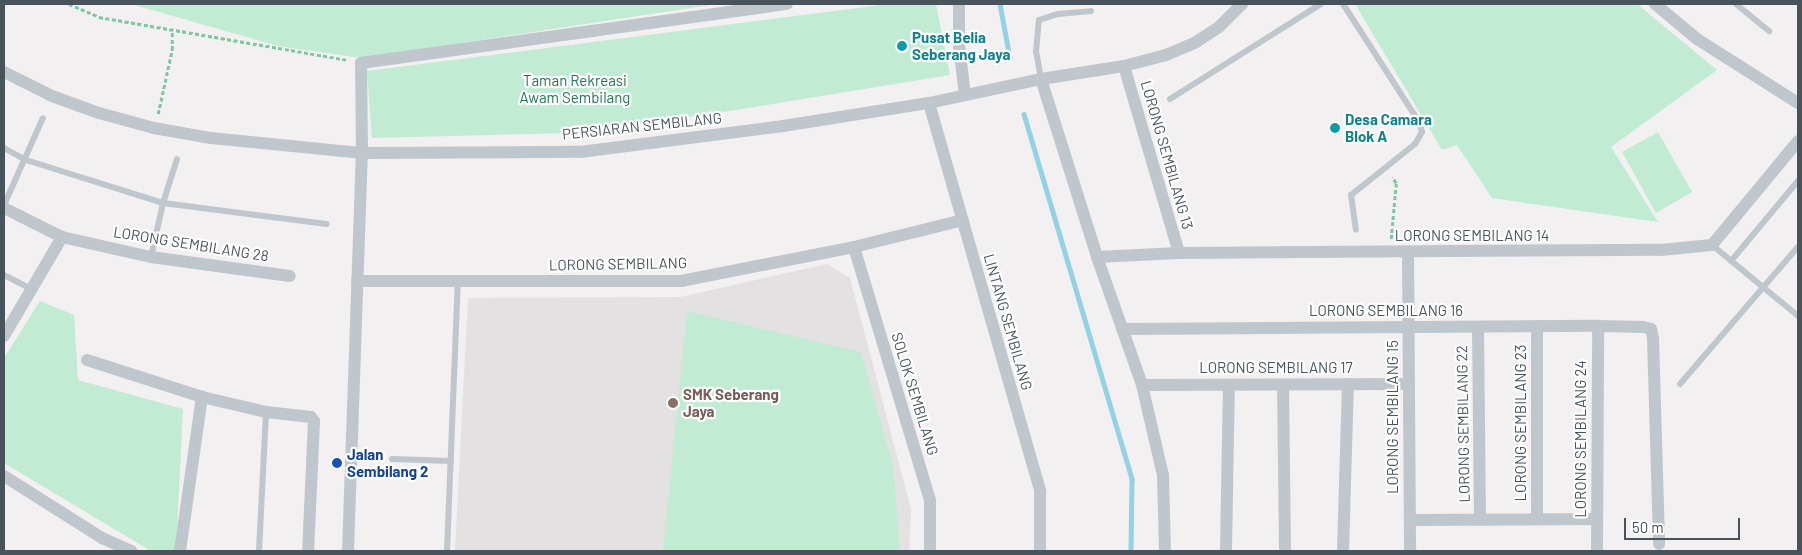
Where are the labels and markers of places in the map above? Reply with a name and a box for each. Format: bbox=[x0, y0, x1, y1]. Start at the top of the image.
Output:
place label: Pusat Belia Seberang Jaya bbox=[912, 28, 1010, 63]
marker: Pusat Belia Seberang Jaya bbox=[896, 40, 908, 52]
place label: Desa Camara Blok A bbox=[1345, 110, 1432, 145]
marker: Desa Camara Blok A bbox=[1329, 122, 1341, 134]
place label: SMK Seberang Jaya bbox=[683, 385, 779, 420]
marker: SMK Seberang Jaya bbox=[667, 397, 679, 409]
place label: Jalan Sembilang 2 bbox=[347, 445, 428, 480]
marker: Jalan Sembilang 2 bbox=[331, 457, 343, 469]

